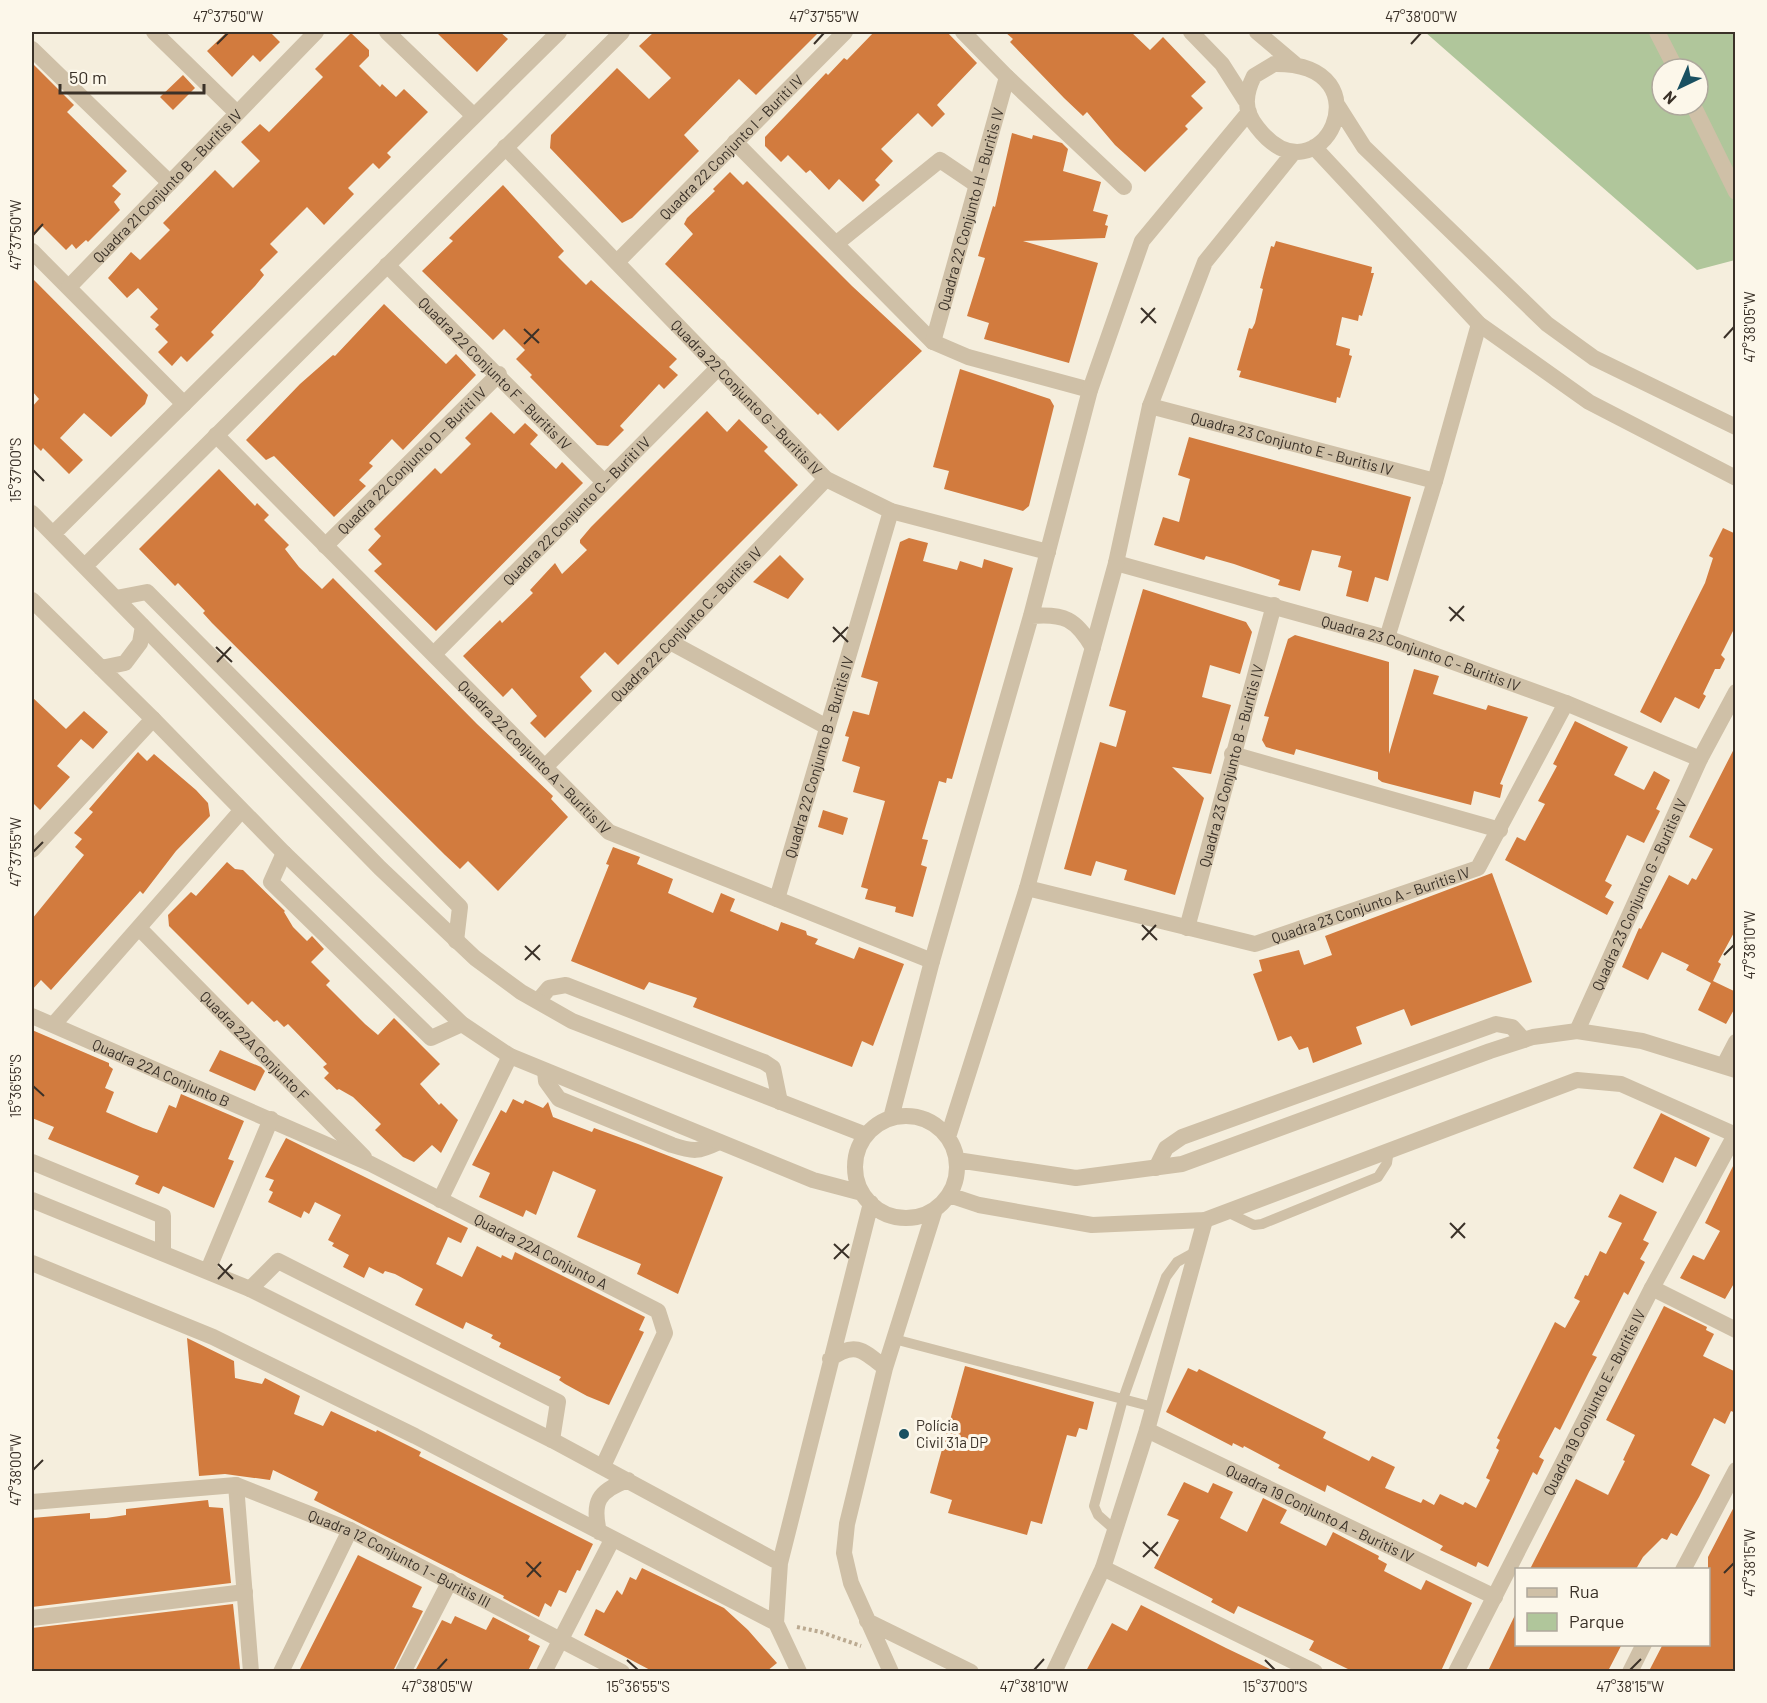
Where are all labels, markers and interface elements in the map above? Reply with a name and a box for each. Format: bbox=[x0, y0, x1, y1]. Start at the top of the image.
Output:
text: 47°37'50"W bbox=[193, 7, 263, 25]
text: 47°37'55"W bbox=[789, 7, 859, 25]
text: 47°38'00"W bbox=[1385, 7, 1457, 25]
scale bar bbox=[60, 57, 204, 95]
north arrow bbox=[1650, 57, 1710, 117]
text: 50 m bbox=[69, 66, 107, 88]
street label: Quadra 22 Conjunto I - Buriti IV bbox=[655, 71, 807, 223]
text: N bbox=[1659, 88, 1680, 109]
street label: Quadra 21 Conjunto B - Buritis IV bbox=[89, 105, 246, 266]
street label: Quadra 22 Conjunto H - Buritis IV bbox=[933, 105, 1007, 313]
text: 47°37'50"W bbox=[6, 200, 24, 270]
text: 47°38'05"W bbox=[1740, 291, 1758, 363]
street label: Quadra 22 Conjunto F - Buritis IV bbox=[415, 293, 575, 453]
street label: Quadra 22 Conjunto G - Buritis IV bbox=[668, 316, 826, 479]
street label: Quadra 22 Conjunto D - Buriti IV bbox=[334, 383, 490, 538]
street label: Quadra 23 Conjunto E - Buritis IV bbox=[1189, 408, 1396, 479]
street label: Quadra 22 Conjunto C - Buriti IV bbox=[499, 433, 654, 589]
text: 15°37'00"S bbox=[6, 437, 24, 503]
street label: Quadra 22 Conjunto C - Buritis IV bbox=[607, 543, 766, 705]
street label: Quadra 23 Conjunto C - Buritis IV bbox=[1319, 611, 1523, 695]
street label: Quadra 22 Conjunto B - Buritis IV bbox=[781, 654, 857, 860]
street label: Quadra 23 Conjunto B - Buritis IV bbox=[1195, 662, 1267, 869]
street label: Quadra 22 Conjunto A - Buritis IV bbox=[455, 676, 615, 838]
street label: Quadra 23 Conjunto G - Buritis IV bbox=[1588, 795, 1690, 993]
text: 47°37'55"W bbox=[6, 817, 24, 887]
street label: Quadra 23 Conjunto A - Buritis IV bbox=[1269, 862, 1473, 947]
text: 47°38'10"W bbox=[1740, 911, 1758, 980]
street label: Quadra 22A Conjunto F bbox=[197, 987, 313, 1105]
street label: Quadra 22A Conjunto B bbox=[90, 1035, 233, 1110]
text: 15°36'55"S bbox=[6, 1054, 24, 1118]
street label: Quadra 22A Conjunto A bbox=[471, 1209, 611, 1293]
street label: Quadra 19 Conjunto E - Buritis IV bbox=[1539, 1306, 1649, 1498]
place label: Polícia Civil 31a DP bbox=[916, 1416, 988, 1451]
marker: Polícia Civil 31a DP bbox=[897, 1427, 911, 1441]
text: 47°38'00"W bbox=[6, 1434, 24, 1506]
street label: Quadra 19 Conjunto A - Buritis IV bbox=[1223, 1460, 1417, 1566]
street label: Quadra 12 Conjunto 1 - Buritis III bbox=[306, 1505, 494, 1611]
text: 47°38'15"W bbox=[1740, 1529, 1758, 1597]
legend bbox=[1515, 1568, 1710, 1646]
text: Rua bbox=[1569, 1580, 1599, 1602]
text: Parque bbox=[1569, 1610, 1624, 1632]
text: 47°38'05"W bbox=[401, 1677, 473, 1695]
text: 15°36'55"S bbox=[606, 1677, 670, 1695]
text: 47°38'10"W bbox=[1000, 1677, 1069, 1695]
text: 15°37'00"S bbox=[1242, 1677, 1308, 1695]
text: 47°38'15"W bbox=[1596, 1677, 1664, 1695]

